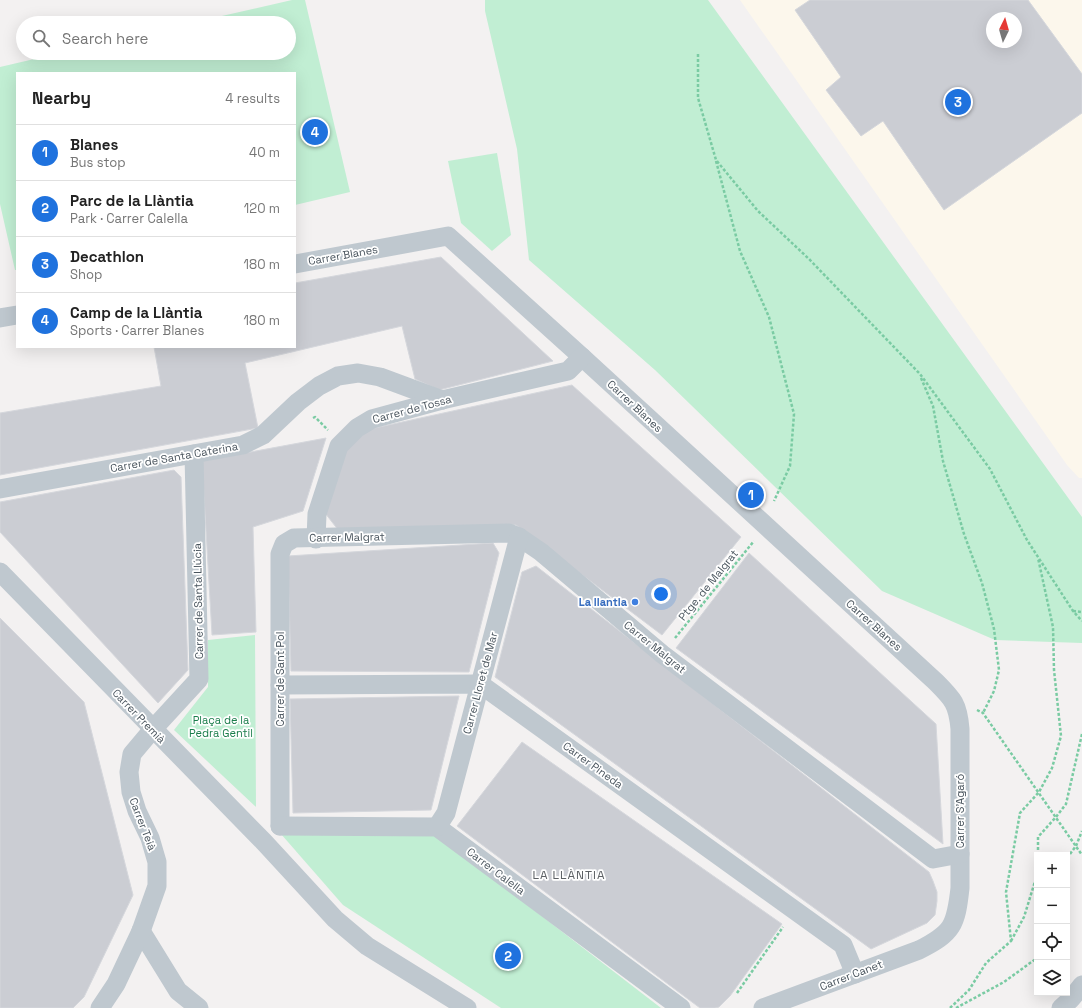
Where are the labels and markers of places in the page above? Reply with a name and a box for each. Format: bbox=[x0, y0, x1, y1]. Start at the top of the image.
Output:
pin: 3 bbox=[945, 87, 971, 117]
pin: 4 bbox=[302, 117, 328, 147]
pin: 1 bbox=[738, 480, 764, 510]
place label: La llantia bbox=[579, 595, 628, 609]
marker: La llantia bbox=[630, 597, 640, 607]
pin: 2 bbox=[495, 941, 521, 971]

